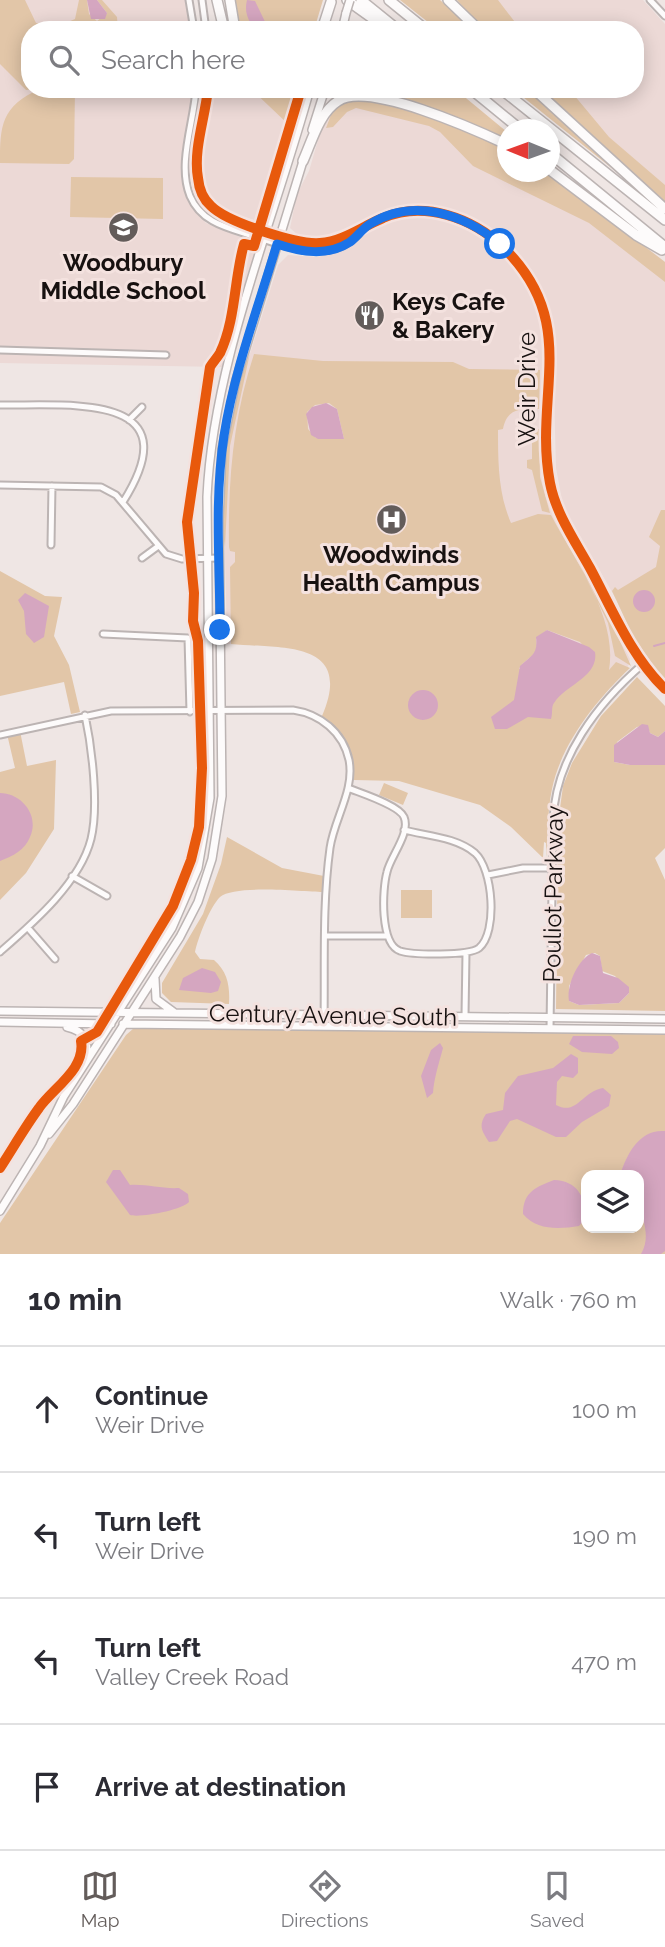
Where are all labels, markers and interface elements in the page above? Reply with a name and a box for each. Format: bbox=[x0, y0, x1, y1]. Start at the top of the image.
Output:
search box bbox=[21, 21, 644, 98]
icon: search bbox=[45, 41, 83, 79]
text: Search here bbox=[101, 45, 245, 75]
north arrow bbox=[497, 119, 560, 182]
school or university icon: Woodbury Middle School bbox=[106, 211, 140, 245]
route start bbox=[484, 228, 515, 259]
place label: Woodbury Middle School bbox=[40, 248, 206, 305]
place label: Keys Cafe & Bakery bbox=[392, 287, 505, 344]
restaurant icon: Keys Cafe & Bakery bbox=[352, 298, 386, 332]
street label: Weir Drive bbox=[512, 332, 541, 446]
hospital icon: Woodwinds Health Campus bbox=[374, 503, 408, 537]
place label: Woodwinds Health Campus bbox=[302, 540, 480, 597]
route end bbox=[204, 614, 235, 645]
street label: Pouliot Parkway bbox=[537, 805, 569, 983]
street label: Century Avenue South bbox=[209, 998, 457, 1032]
map controls bbox=[581, 1170, 644, 1233]
button: layers bbox=[581, 1170, 644, 1233]
text: 10 min bbox=[28, 1282, 122, 1317]
text: Walk · 760 m bbox=[500, 1286, 637, 1313]
text: Continue bbox=[95, 1381, 208, 1411]
icon: ahead bbox=[28, 1390, 66, 1428]
text: 100 m bbox=[572, 1396, 637, 1423]
text: Weir Drive bbox=[95, 1411, 204, 1438]
text: Turn left bbox=[95, 1507, 201, 1537]
icon: left bbox=[28, 1516, 66, 1554]
text: 190 m bbox=[573, 1522, 637, 1549]
text: Weir Drive bbox=[95, 1537, 204, 1564]
text: Turn left bbox=[95, 1633, 201, 1663]
icon: left bbox=[28, 1642, 66, 1680]
text: 470 m bbox=[571, 1648, 637, 1675]
text: Valley Creek Road bbox=[95, 1663, 289, 1690]
icon: arrive bbox=[28, 1768, 66, 1806]
text: Arrive at destination bbox=[95, 1772, 346, 1802]
tab: Map bbox=[81, 1867, 119, 1931]
tab: Directions bbox=[281, 1867, 369, 1931]
tab: Saved bbox=[530, 1867, 584, 1931]

